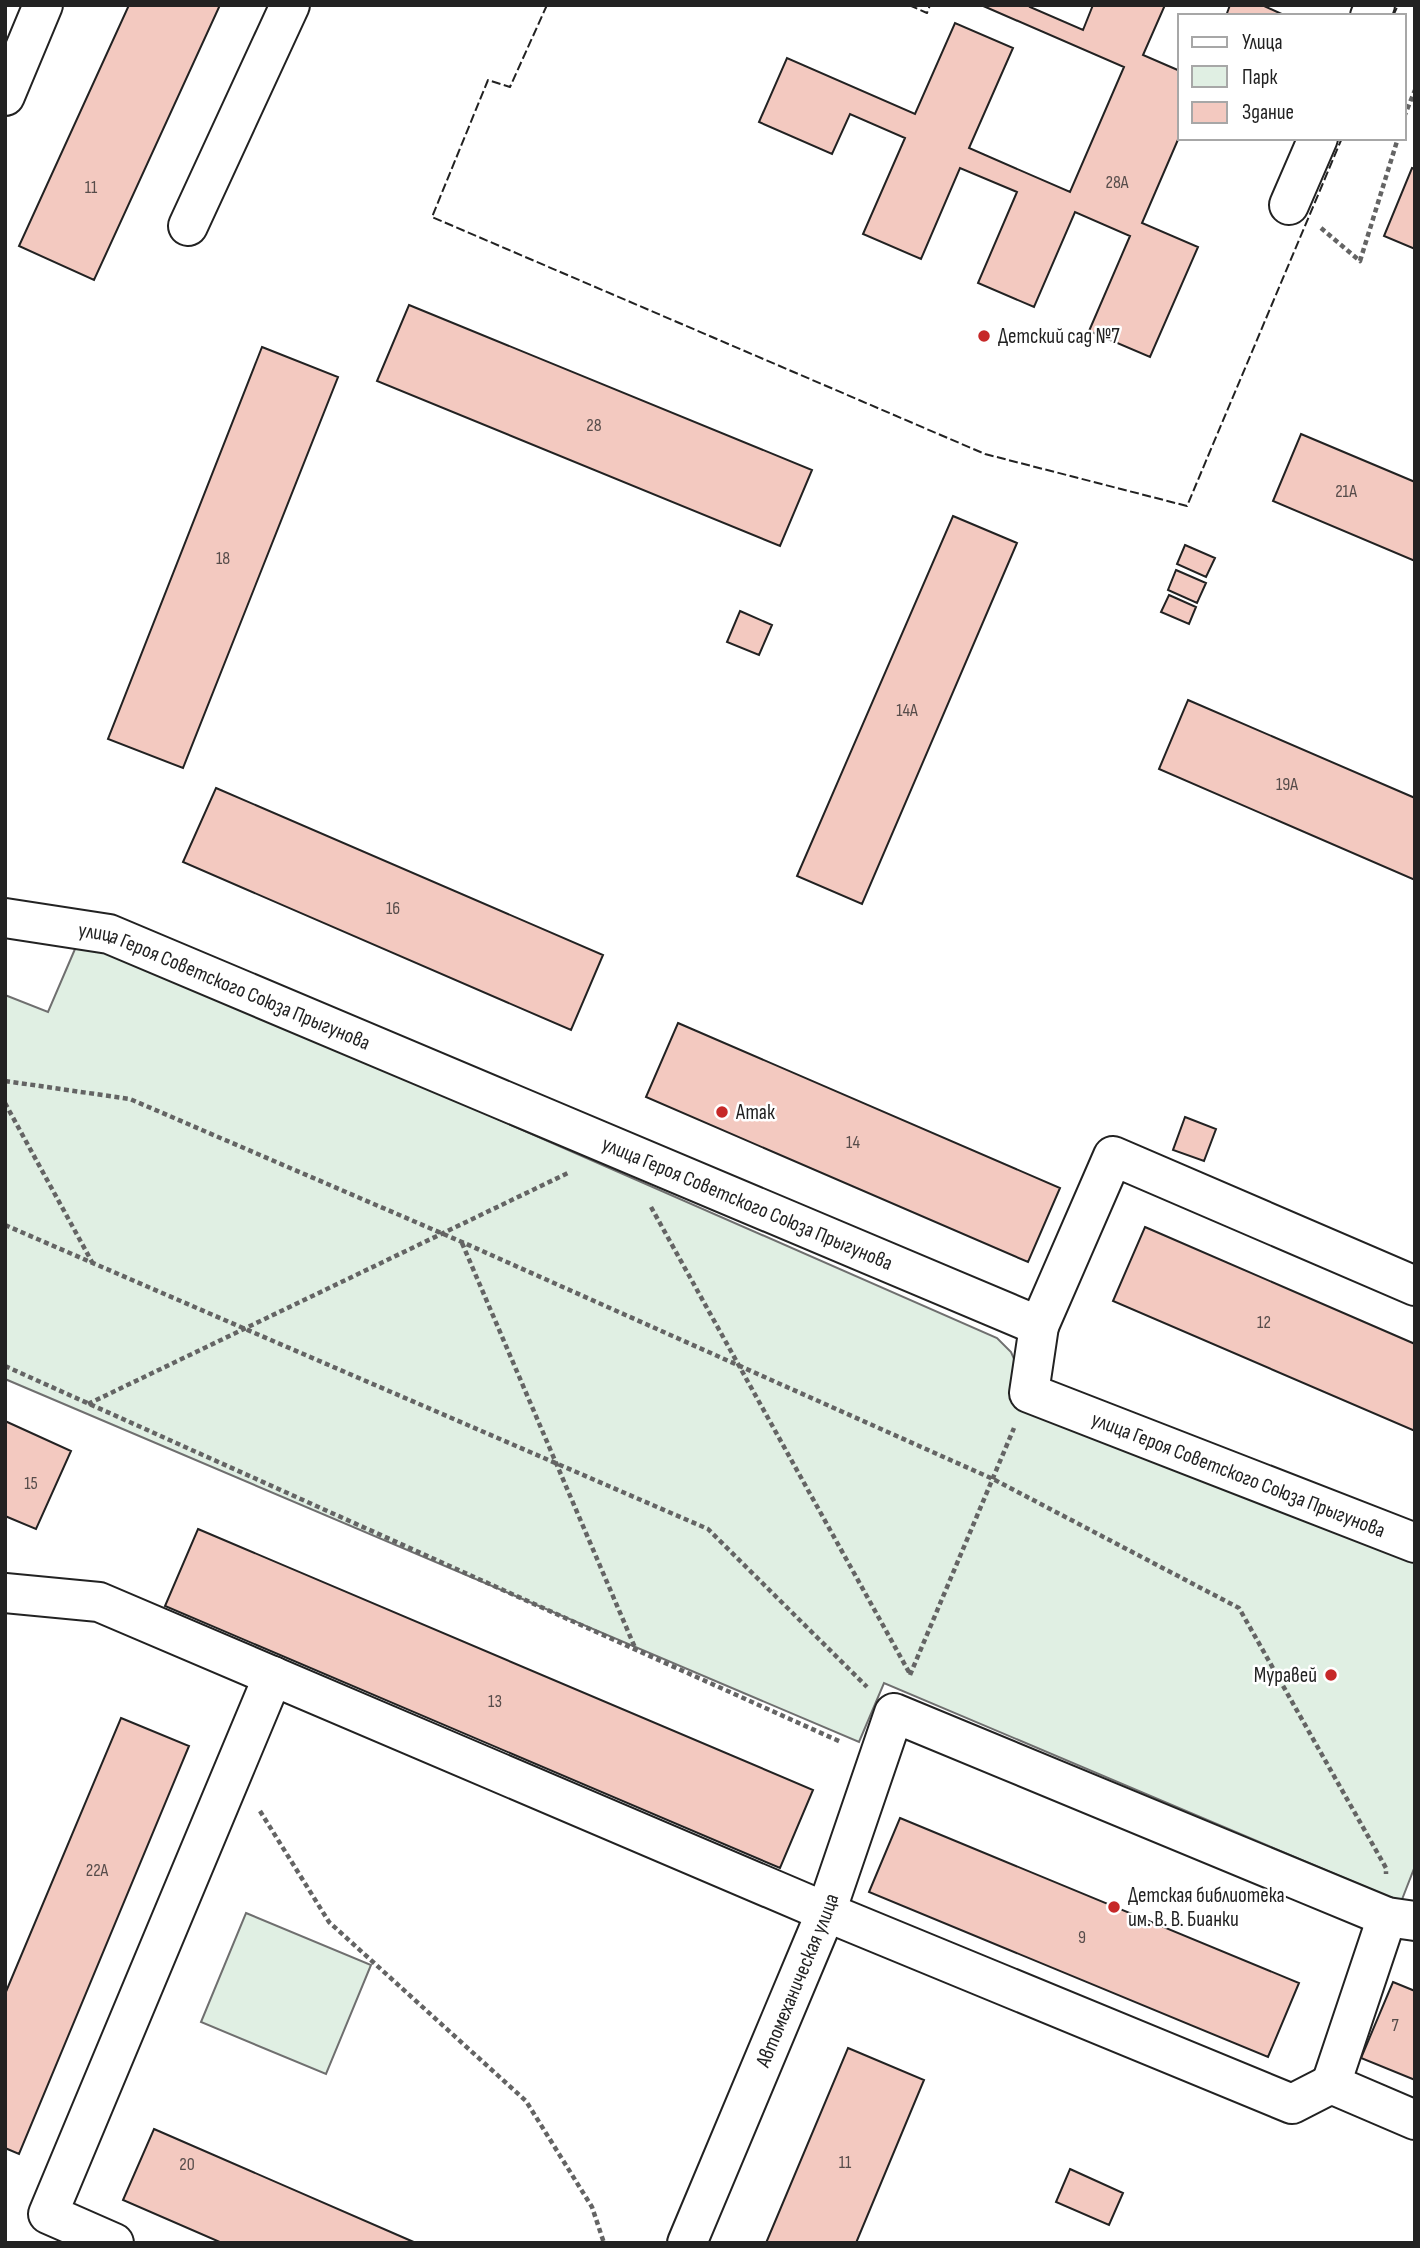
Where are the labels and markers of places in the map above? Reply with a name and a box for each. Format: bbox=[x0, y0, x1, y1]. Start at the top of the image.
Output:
place label: Детский сад №7 bbox=[998, 324, 1120, 349]
marker: Детский сад №7 bbox=[976, 328, 992, 344]
place label: Атак bbox=[735, 1100, 775, 1125]
marker: Атак bbox=[714, 1104, 730, 1120]
place label: Муравей bbox=[1254, 1663, 1317, 1688]
marker: Муравей bbox=[1323, 1667, 1339, 1683]
place label: Детская библиотека им. В. В. Бианки bbox=[1128, 1883, 1285, 1932]
marker: Детская библиотека им. В. В. Бианки bbox=[1106, 1899, 1122, 1915]

